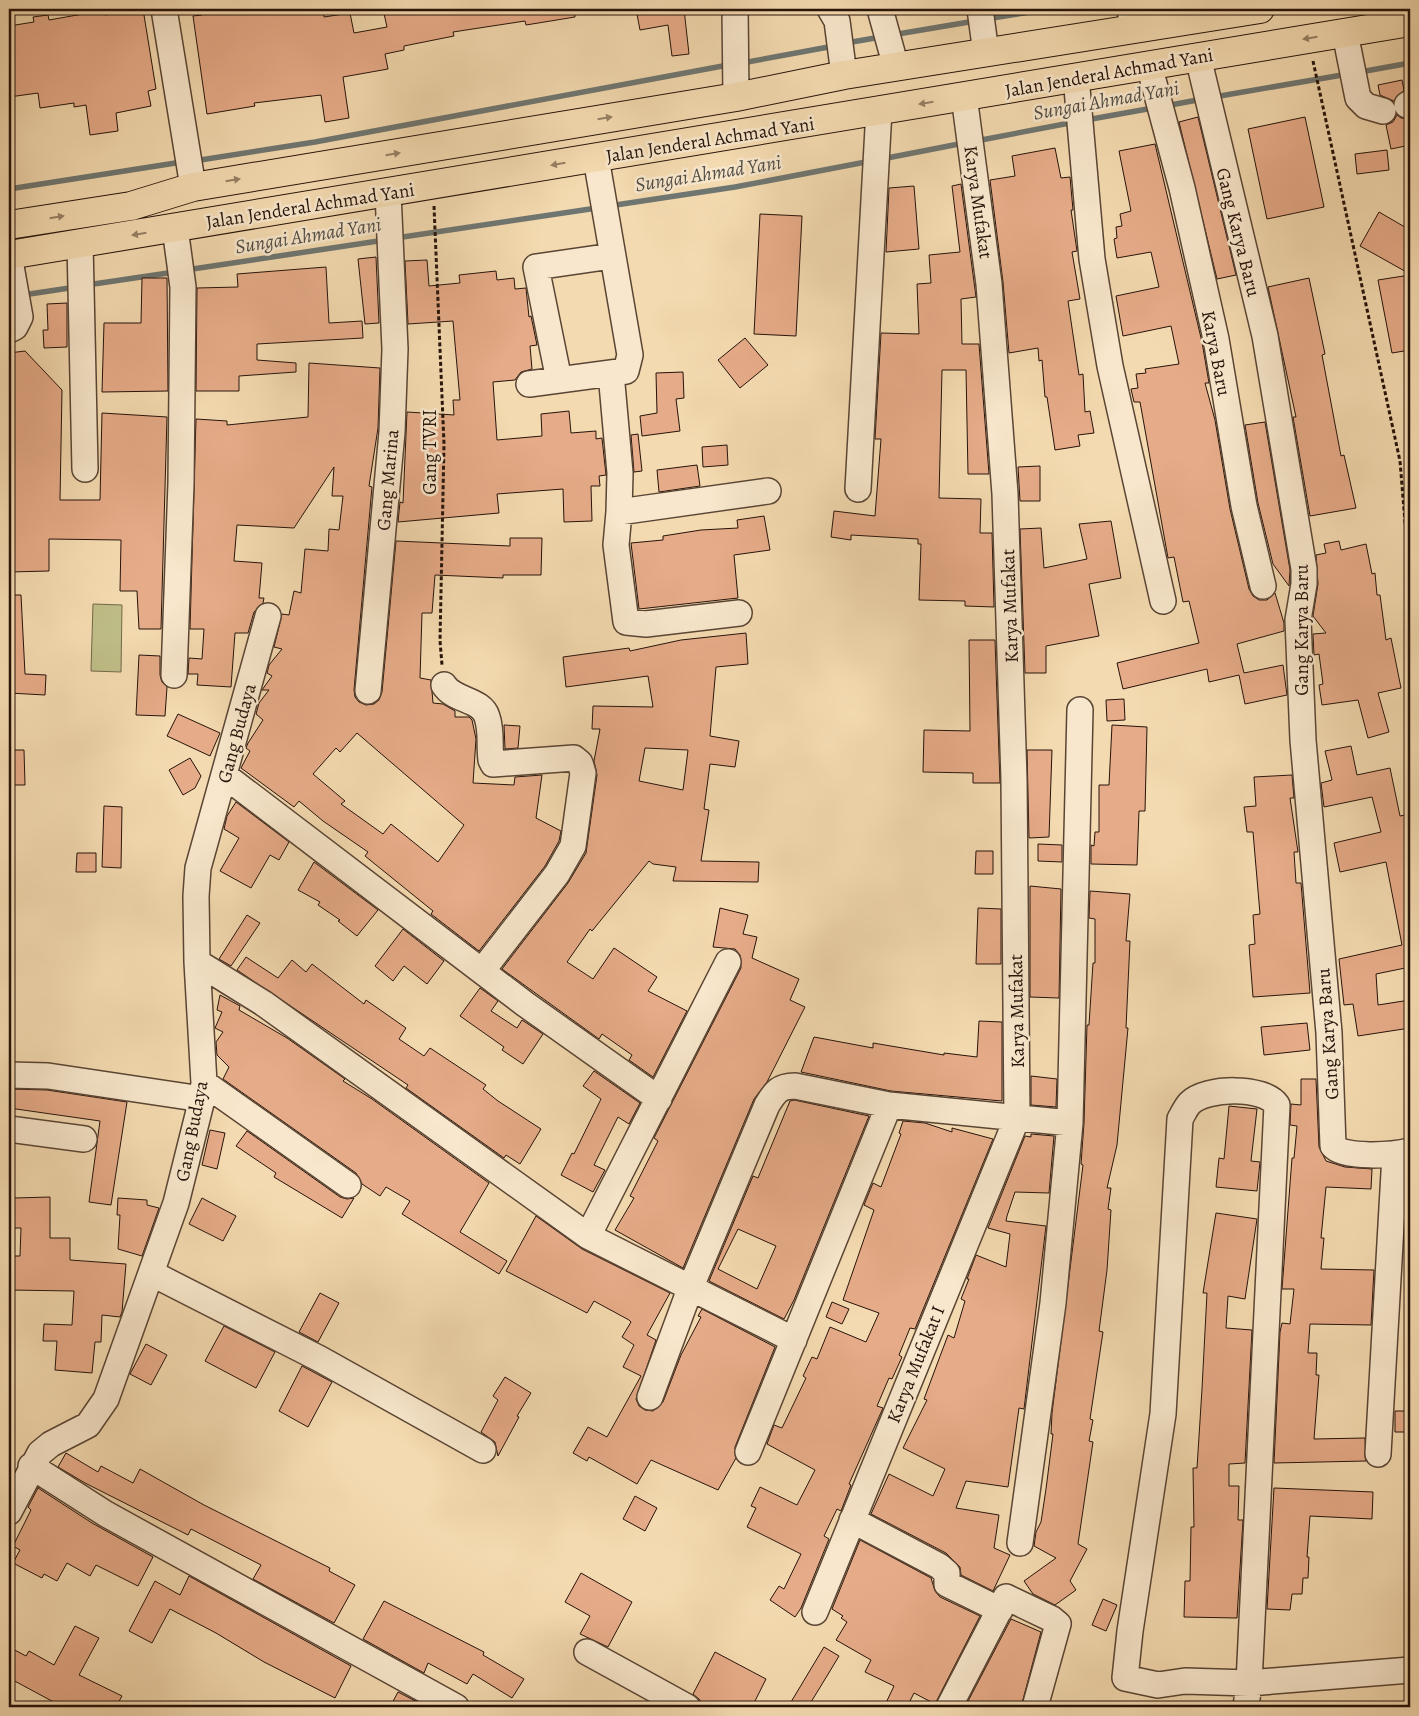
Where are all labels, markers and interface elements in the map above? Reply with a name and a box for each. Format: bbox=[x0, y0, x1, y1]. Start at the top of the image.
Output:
one-way arrow bbox=[1302, 35, 1318, 43]
street label: Jalan Jenderal Achmad Yani bbox=[1003, 42, 1215, 104]
water label: Sungai Ahmad Yani bbox=[1031, 74, 1181, 127]
one-way arrow bbox=[917, 99, 933, 107]
street label: Jalan Jenderal Achmad Yani bbox=[604, 111, 816, 169]
one-way arrow bbox=[597, 114, 613, 122]
street label: Karya Mufakat bbox=[957, 144, 999, 260]
one-way arrow bbox=[385, 149, 401, 157]
water label: Sungai Ahmad Yani bbox=[633, 149, 783, 198]
one-way arrow bbox=[550, 161, 566, 169]
street label: Gang Karya Baru bbox=[1209, 165, 1267, 300]
one-way arrow bbox=[225, 176, 241, 184]
street label: Jalan Jenderal Achmad Yani bbox=[204, 177, 416, 235]
water label: Sungai Ahmad Yani bbox=[233, 211, 383, 260]
one-way arrow bbox=[49, 213, 65, 221]
one-way arrow bbox=[131, 230, 147, 238]
street label: Karya Baru bbox=[1195, 308, 1237, 399]
street label: Gang TVRI bbox=[417, 409, 443, 495]
street label: Gang Marina bbox=[371, 428, 405, 532]
street label: Karya Mufakat bbox=[995, 549, 1025, 663]
street label: Gang Karya Baru bbox=[1289, 563, 1315, 696]
street label: Gang Budaya bbox=[211, 680, 263, 786]
street label: Karya Mufakat bbox=[1003, 954, 1031, 1068]
street label: Gang Karya Baru bbox=[1310, 967, 1346, 1101]
street label: Gang Budaya bbox=[169, 1078, 215, 1184]
street label: Karya Mufakat I bbox=[881, 1302, 951, 1427]

